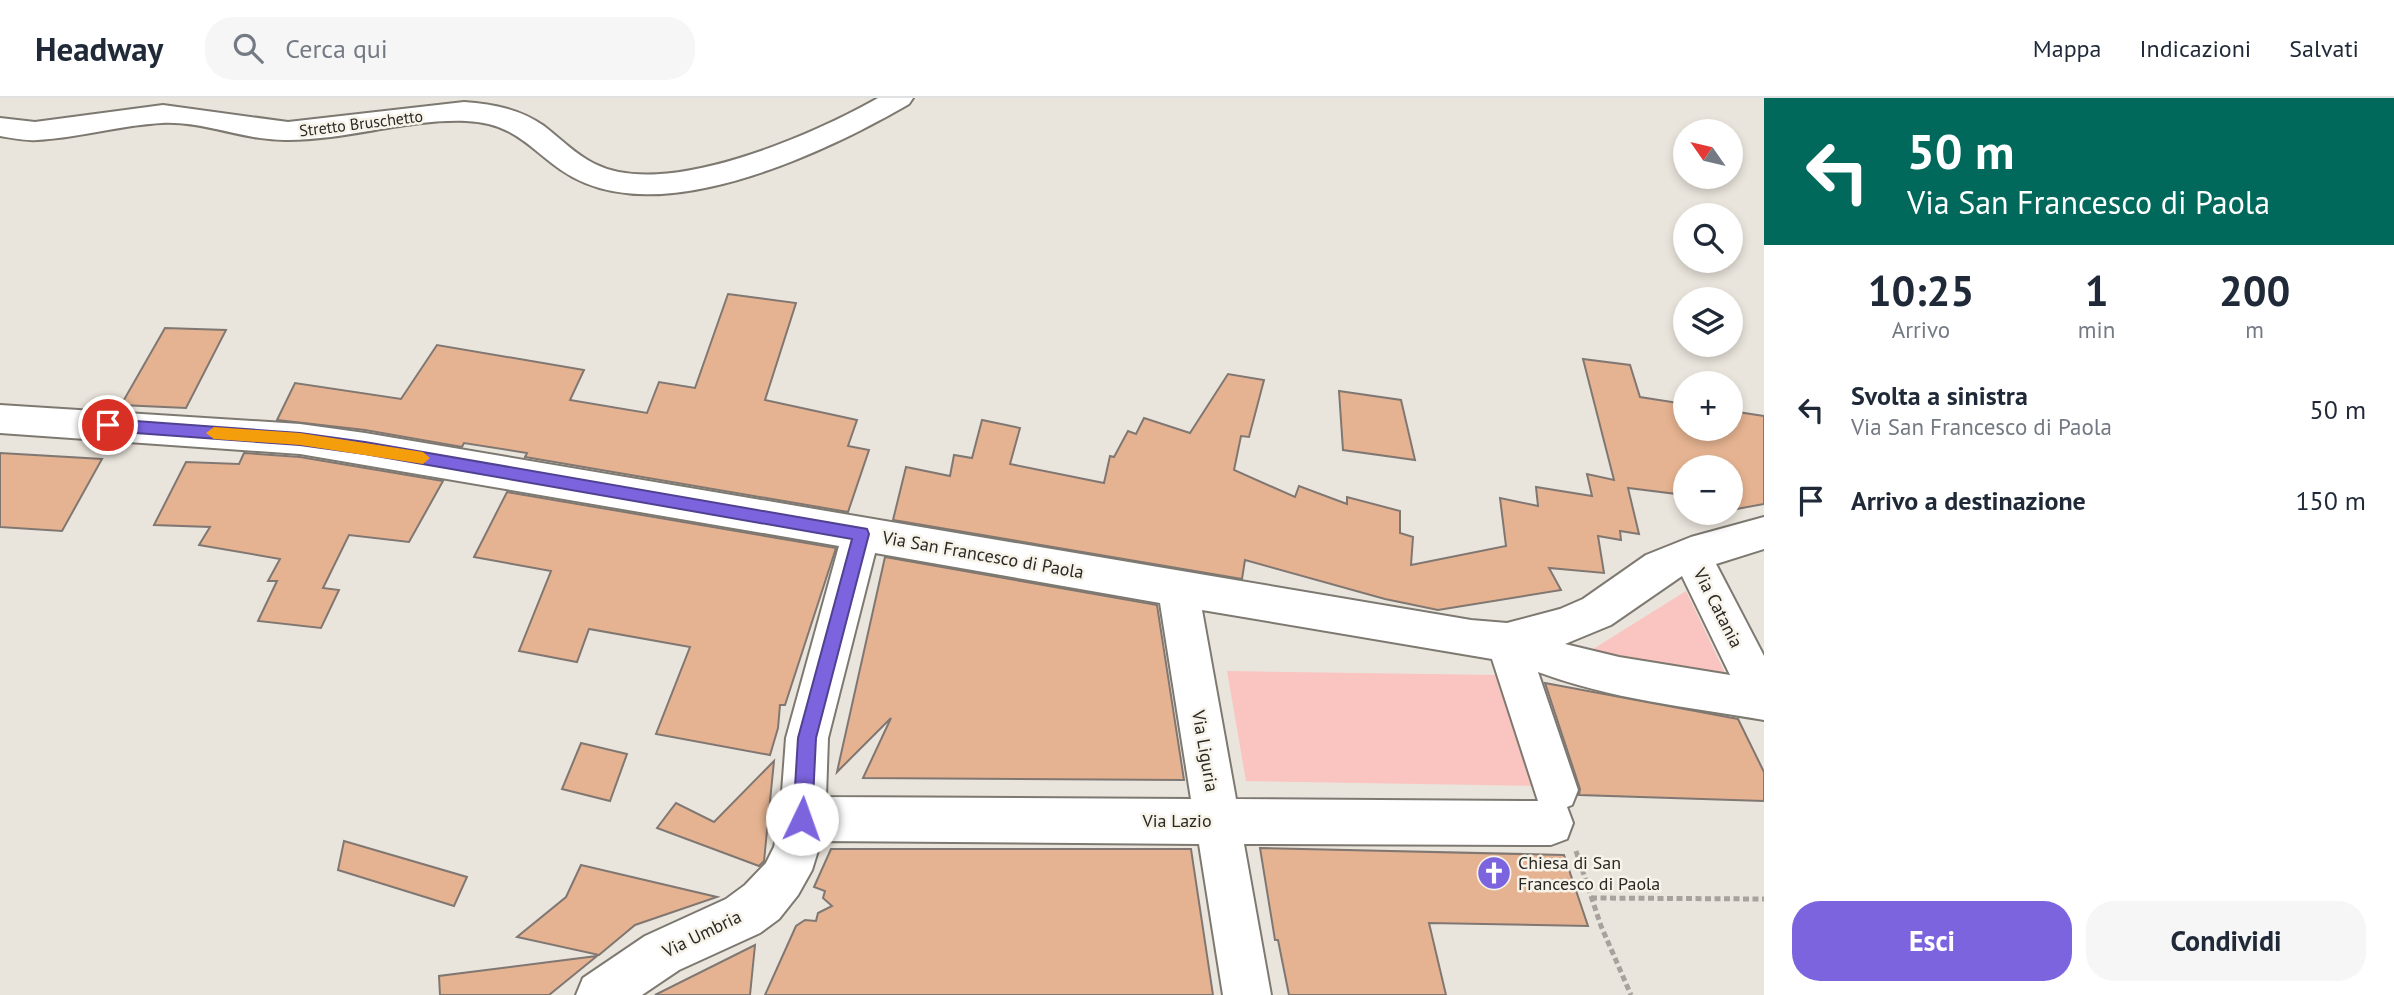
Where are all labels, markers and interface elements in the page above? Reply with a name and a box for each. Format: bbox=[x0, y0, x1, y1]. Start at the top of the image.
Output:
search box bbox=[205, 17, 695, 80]
text: Headway bbox=[35, 27, 163, 70]
icon: search bbox=[229, 29, 267, 67]
text: Cerca qui bbox=[285, 32, 388, 65]
text: Mappa bbox=[2033, 33, 2102, 64]
text: Indicazioni bbox=[2140, 33, 2251, 64]
text: Salvati bbox=[2289, 33, 2359, 64]
street label: Stretto Bruschetto bbox=[298, 105, 424, 141]
north arrow bbox=[1673, 119, 1743, 189]
map controls bbox=[1673, 119, 1743, 525]
text: 50 m bbox=[1907, 119, 2014, 183]
icon: left bbox=[1792, 126, 1883, 217]
text: Via San Francesco di Paola bbox=[1907, 181, 2270, 223]
button: search bbox=[1673, 203, 1743, 273]
text: 10:25 bbox=[1868, 263, 1974, 318]
text: 1 bbox=[2085, 263, 2108, 318]
text: 200 bbox=[2219, 263, 2290, 318]
button: layers bbox=[1673, 287, 1743, 357]
text: Arrivo bbox=[1892, 315, 1950, 344]
text: min bbox=[2078, 315, 2115, 344]
text: m bbox=[2245, 315, 2264, 344]
button: + bbox=[1673, 371, 1743, 441]
text: Svolta a sinistra bbox=[1851, 379, 2028, 412]
icon: left bbox=[1792, 391, 1830, 429]
text: 50 m bbox=[2310, 393, 2366, 426]
pin bbox=[78, 395, 138, 455]
icon: arrive bbox=[89, 406, 127, 444]
text: Via San Francesco di Paola bbox=[1851, 412, 2112, 441]
button: − bbox=[1673, 455, 1743, 525]
icon: arrive bbox=[1792, 482, 1830, 520]
text: Arrivo a destinazione bbox=[1851, 484, 2086, 517]
text: 150 m bbox=[2295, 484, 2366, 517]
street label: Via San Francesco di Paola bbox=[880, 525, 1086, 584]
street label: Via Catania bbox=[1688, 563, 1748, 651]
street label: Via Liguria bbox=[1187, 707, 1224, 793]
position arrow bbox=[765, 782, 839, 856]
street label: Via Lazio bbox=[1141, 809, 1212, 832]
place label: Chiesa di San Francesco di Paola bbox=[1518, 851, 1660, 895]
church icon: Chiesa di San Francesco di Paola bbox=[1475, 854, 1513, 892]
button: Esci bbox=[1792, 901, 2072, 981]
button: Condividi bbox=[2086, 901, 2366, 981]
street label: Via Umbria bbox=[658, 905, 745, 963]

